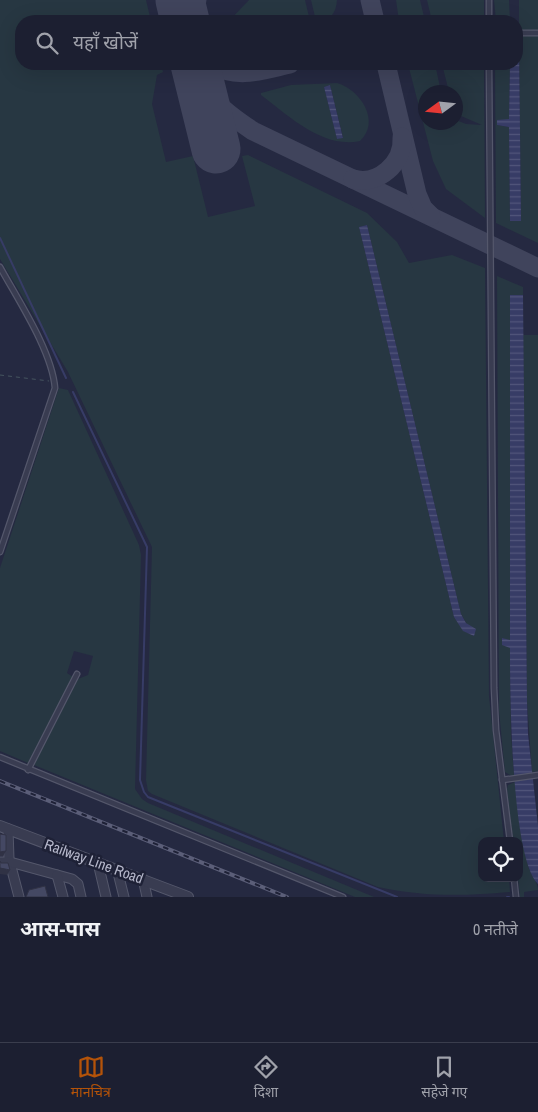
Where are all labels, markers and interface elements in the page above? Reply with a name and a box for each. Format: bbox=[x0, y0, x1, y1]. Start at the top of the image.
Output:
search box bbox=[15, 15, 523, 70]
icon: search bbox=[33, 29, 61, 57]
text: यहाँ खोजें bbox=[73, 29, 138, 55]
north arrow bbox=[418, 85, 463, 130]
street label: Railway Line Road bbox=[42, 833, 146, 889]
map controls bbox=[478, 837, 523, 882]
button: locate bbox=[478, 837, 523, 882]
text: आस-पास bbox=[20, 914, 100, 943]
text: 0 नतीजे bbox=[473, 918, 518, 940]
tab: मानचित्र bbox=[71, 1053, 111, 1103]
tab: दिशा bbox=[252, 1053, 280, 1103]
tab: सहेजे गए bbox=[421, 1053, 467, 1103]

